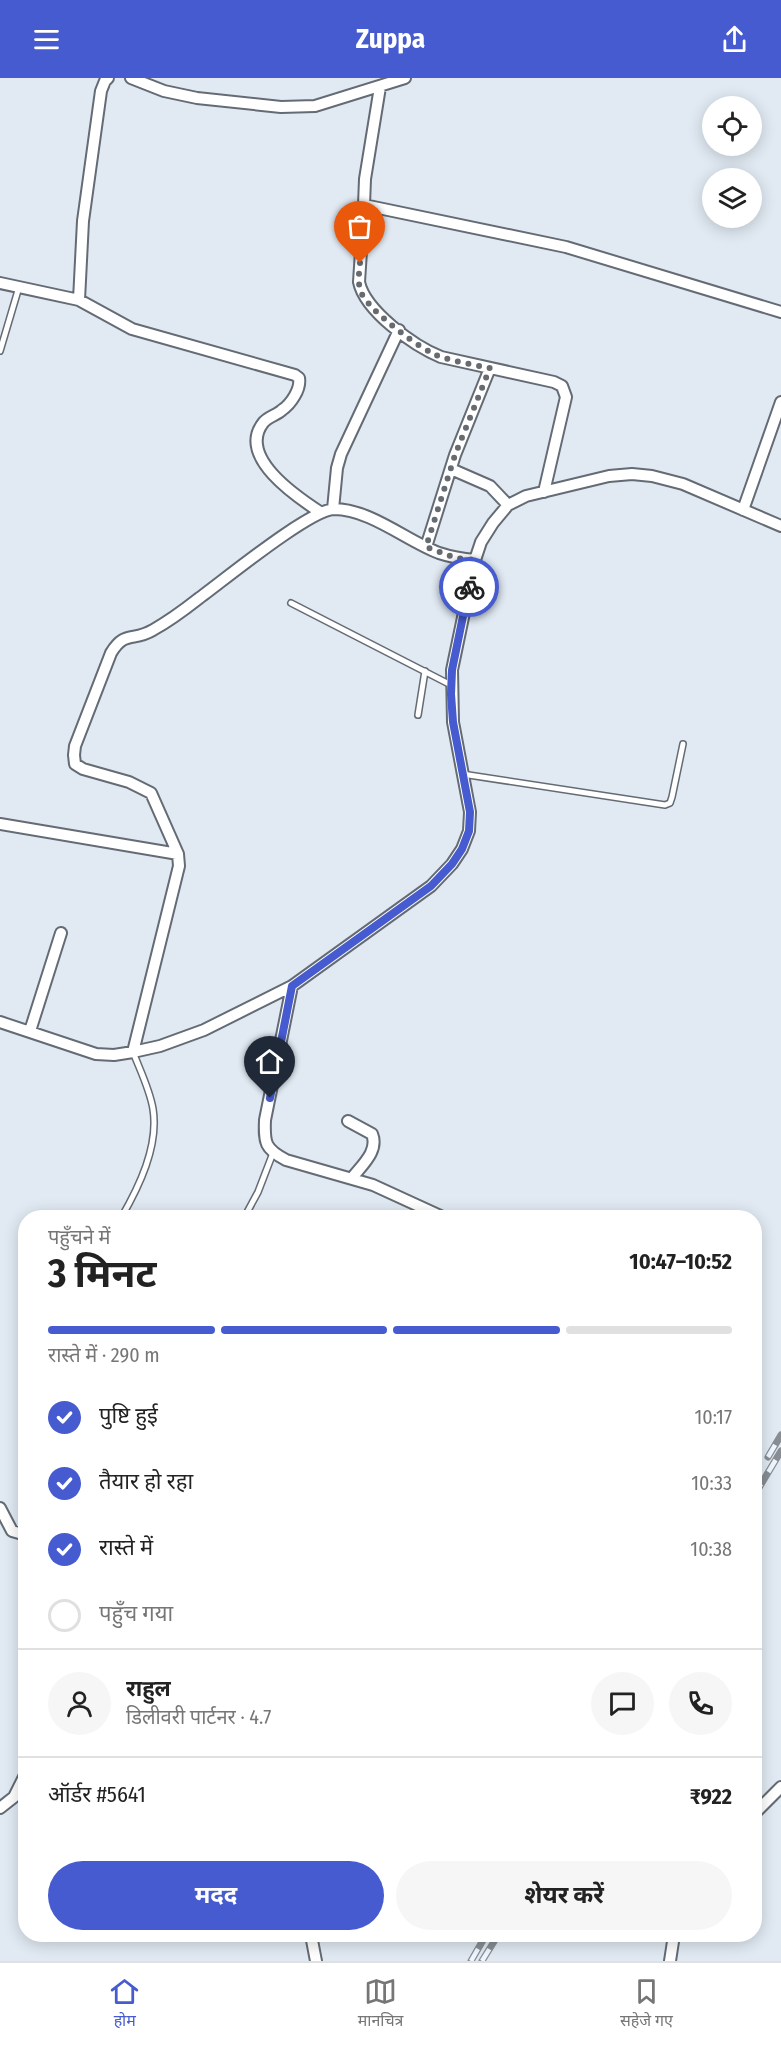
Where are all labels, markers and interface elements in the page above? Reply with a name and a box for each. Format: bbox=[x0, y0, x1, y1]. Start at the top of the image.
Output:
icon: menu bbox=[30, 23, 63, 56]
text: Zuppa bbox=[356, 23, 425, 55]
icon: share bbox=[718, 23, 751, 56]
map controls bbox=[702, 96, 762, 228]
button: locate bbox=[702, 96, 762, 156]
button: layers bbox=[702, 168, 762, 228]
pin bbox=[334, 201, 385, 263]
icon: bag bbox=[343, 210, 376, 243]
courier bbox=[439, 557, 499, 617]
icon: bike bbox=[453, 571, 486, 604]
pin bbox=[244, 1036, 295, 1098]
icon: home bbox=[253, 1045, 286, 1078]
text: पहुँचने में bbox=[48, 1225, 110, 1249]
text: 10:47–10:52 bbox=[629, 1248, 732, 1275]
text: 3 मिनट bbox=[48, 1251, 156, 1297]
text: रास्ते में · 290 m bbox=[48, 1343, 160, 1367]
icon: check bbox=[48, 1401, 81, 1434]
text: पुष्टि हुई bbox=[99, 1402, 158, 1429]
text: 10:17 bbox=[694, 1405, 732, 1429]
icon: check bbox=[48, 1467, 81, 1500]
text: तैयार हो रहा bbox=[99, 1468, 193, 1495]
text: 10:33 bbox=[691, 1471, 732, 1495]
icon: check bbox=[48, 1533, 81, 1566]
text: रास्ते में bbox=[99, 1534, 153, 1561]
text: 10:38 bbox=[690, 1537, 732, 1561]
text: पहुँच गया bbox=[99, 1600, 173, 1627]
button: person bbox=[48, 1672, 111, 1735]
button: chat bbox=[591, 1672, 654, 1735]
button: phone bbox=[669, 1672, 732, 1735]
text: राहुल bbox=[126, 1675, 171, 1702]
text: डिलीवरी पार्टनर · 4.7 bbox=[126, 1705, 271, 1729]
text: ऑर्डर #5641 bbox=[48, 1781, 146, 1808]
text: ₹922 bbox=[690, 1783, 732, 1810]
button: मदद bbox=[48, 1861, 384, 1930]
button: शेयर करें bbox=[396, 1861, 732, 1930]
tab: होम bbox=[108, 1975, 141, 2033]
tab: मानचित्र bbox=[358, 1975, 403, 2033]
tab: सहेजे गए bbox=[620, 1975, 673, 2033]

